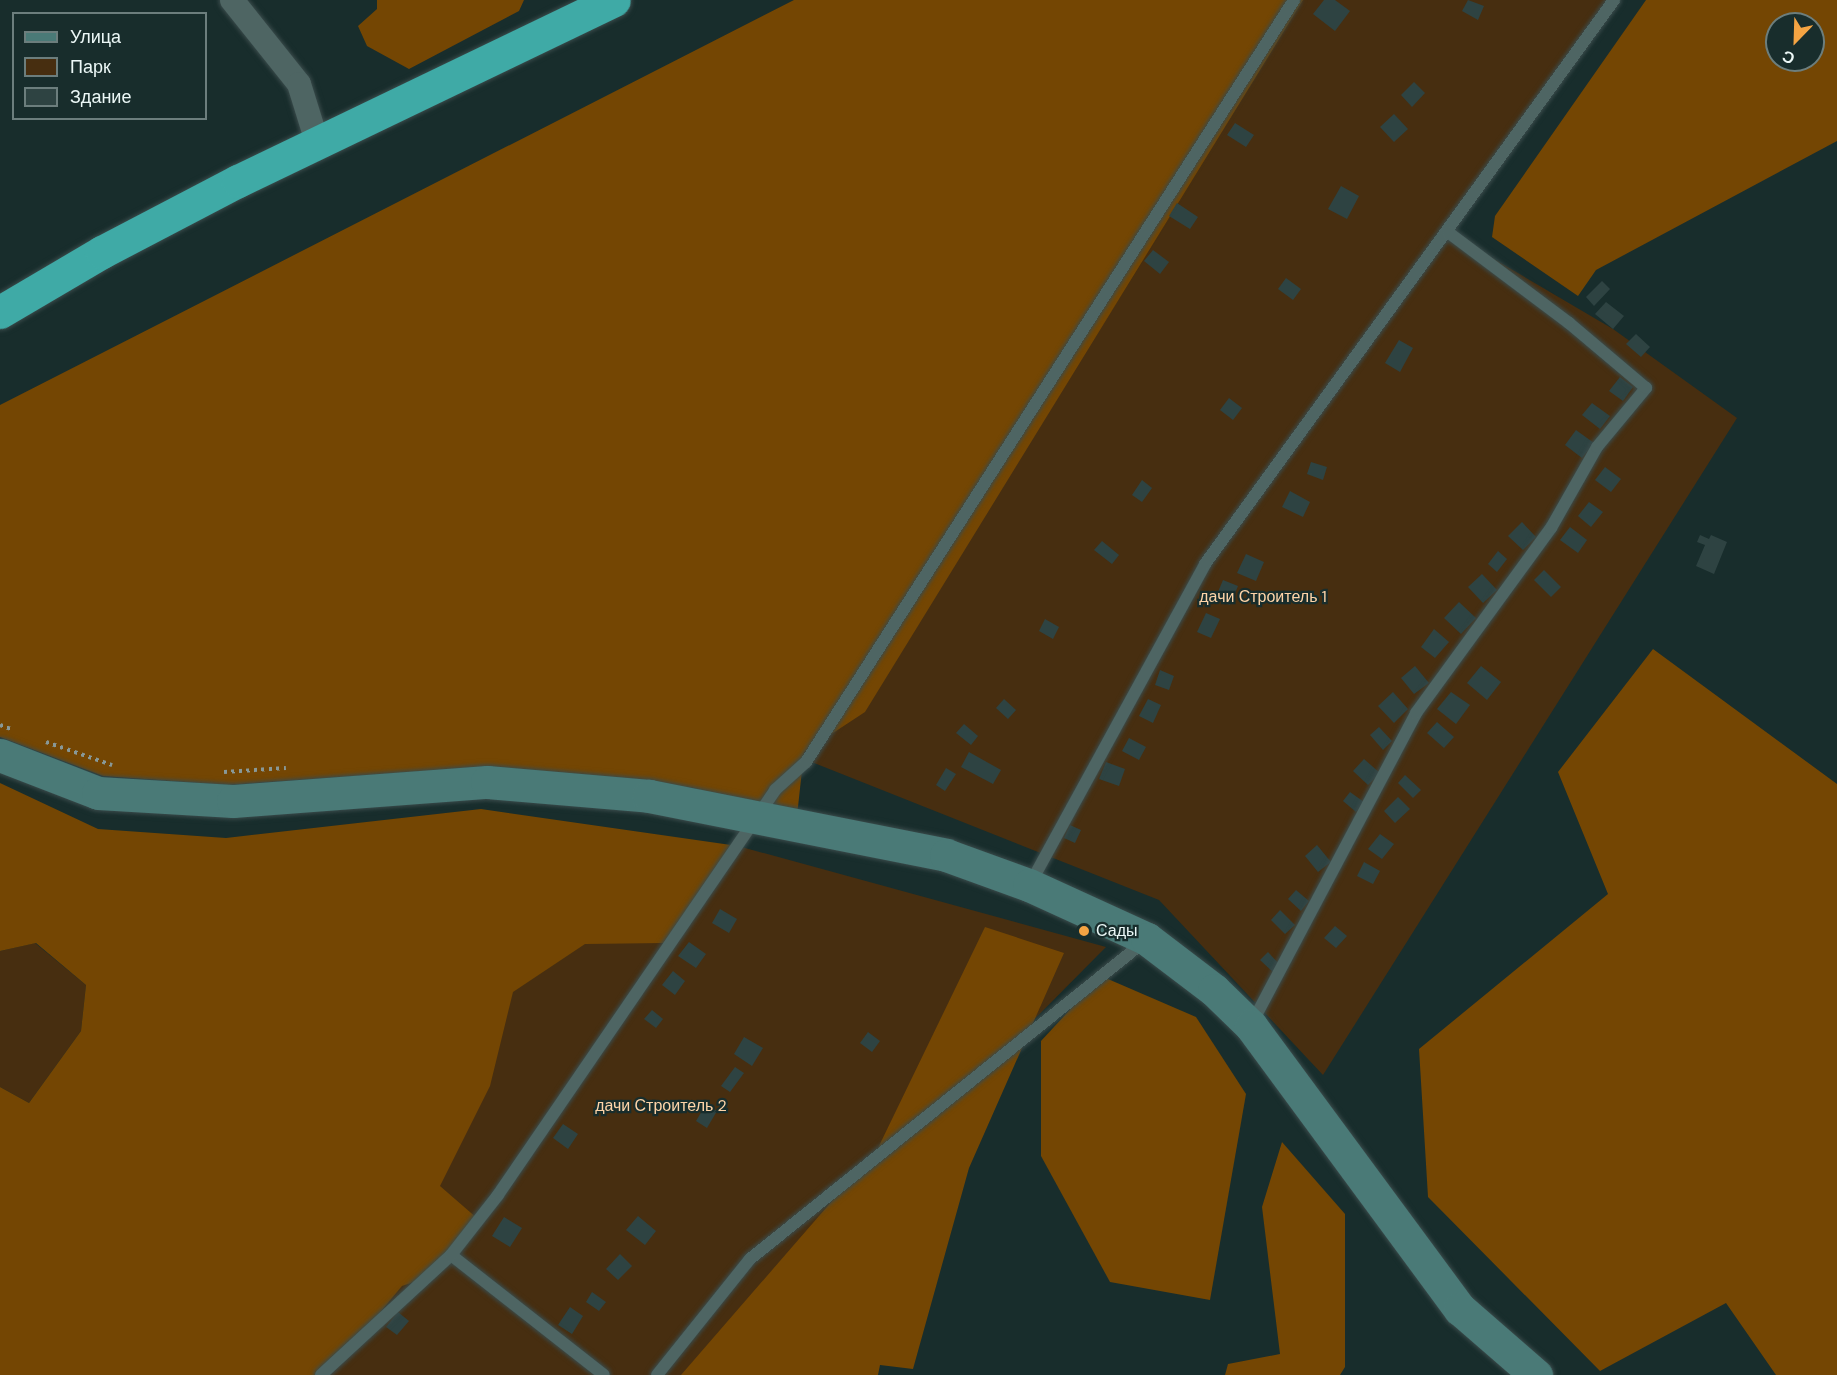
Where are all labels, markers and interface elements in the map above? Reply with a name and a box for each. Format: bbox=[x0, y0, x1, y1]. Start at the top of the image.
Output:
legend bbox=[12, 12, 207, 120]
north arrow bbox=[1765, 12, 1825, 72]
text: Улица bbox=[70, 25, 121, 49]
text: С bbox=[1779, 45, 1798, 69]
text: Парк bbox=[70, 55, 111, 79]
text: Здание bbox=[70, 85, 131, 109]
park label: дачи Строитель 1 bbox=[1199, 587, 1327, 607]
place label: Сады bbox=[1096, 921, 1137, 941]
marker: Сады bbox=[1077, 924, 1091, 938]
park label: дачи Строитель 2 bbox=[595, 1096, 727, 1116]

